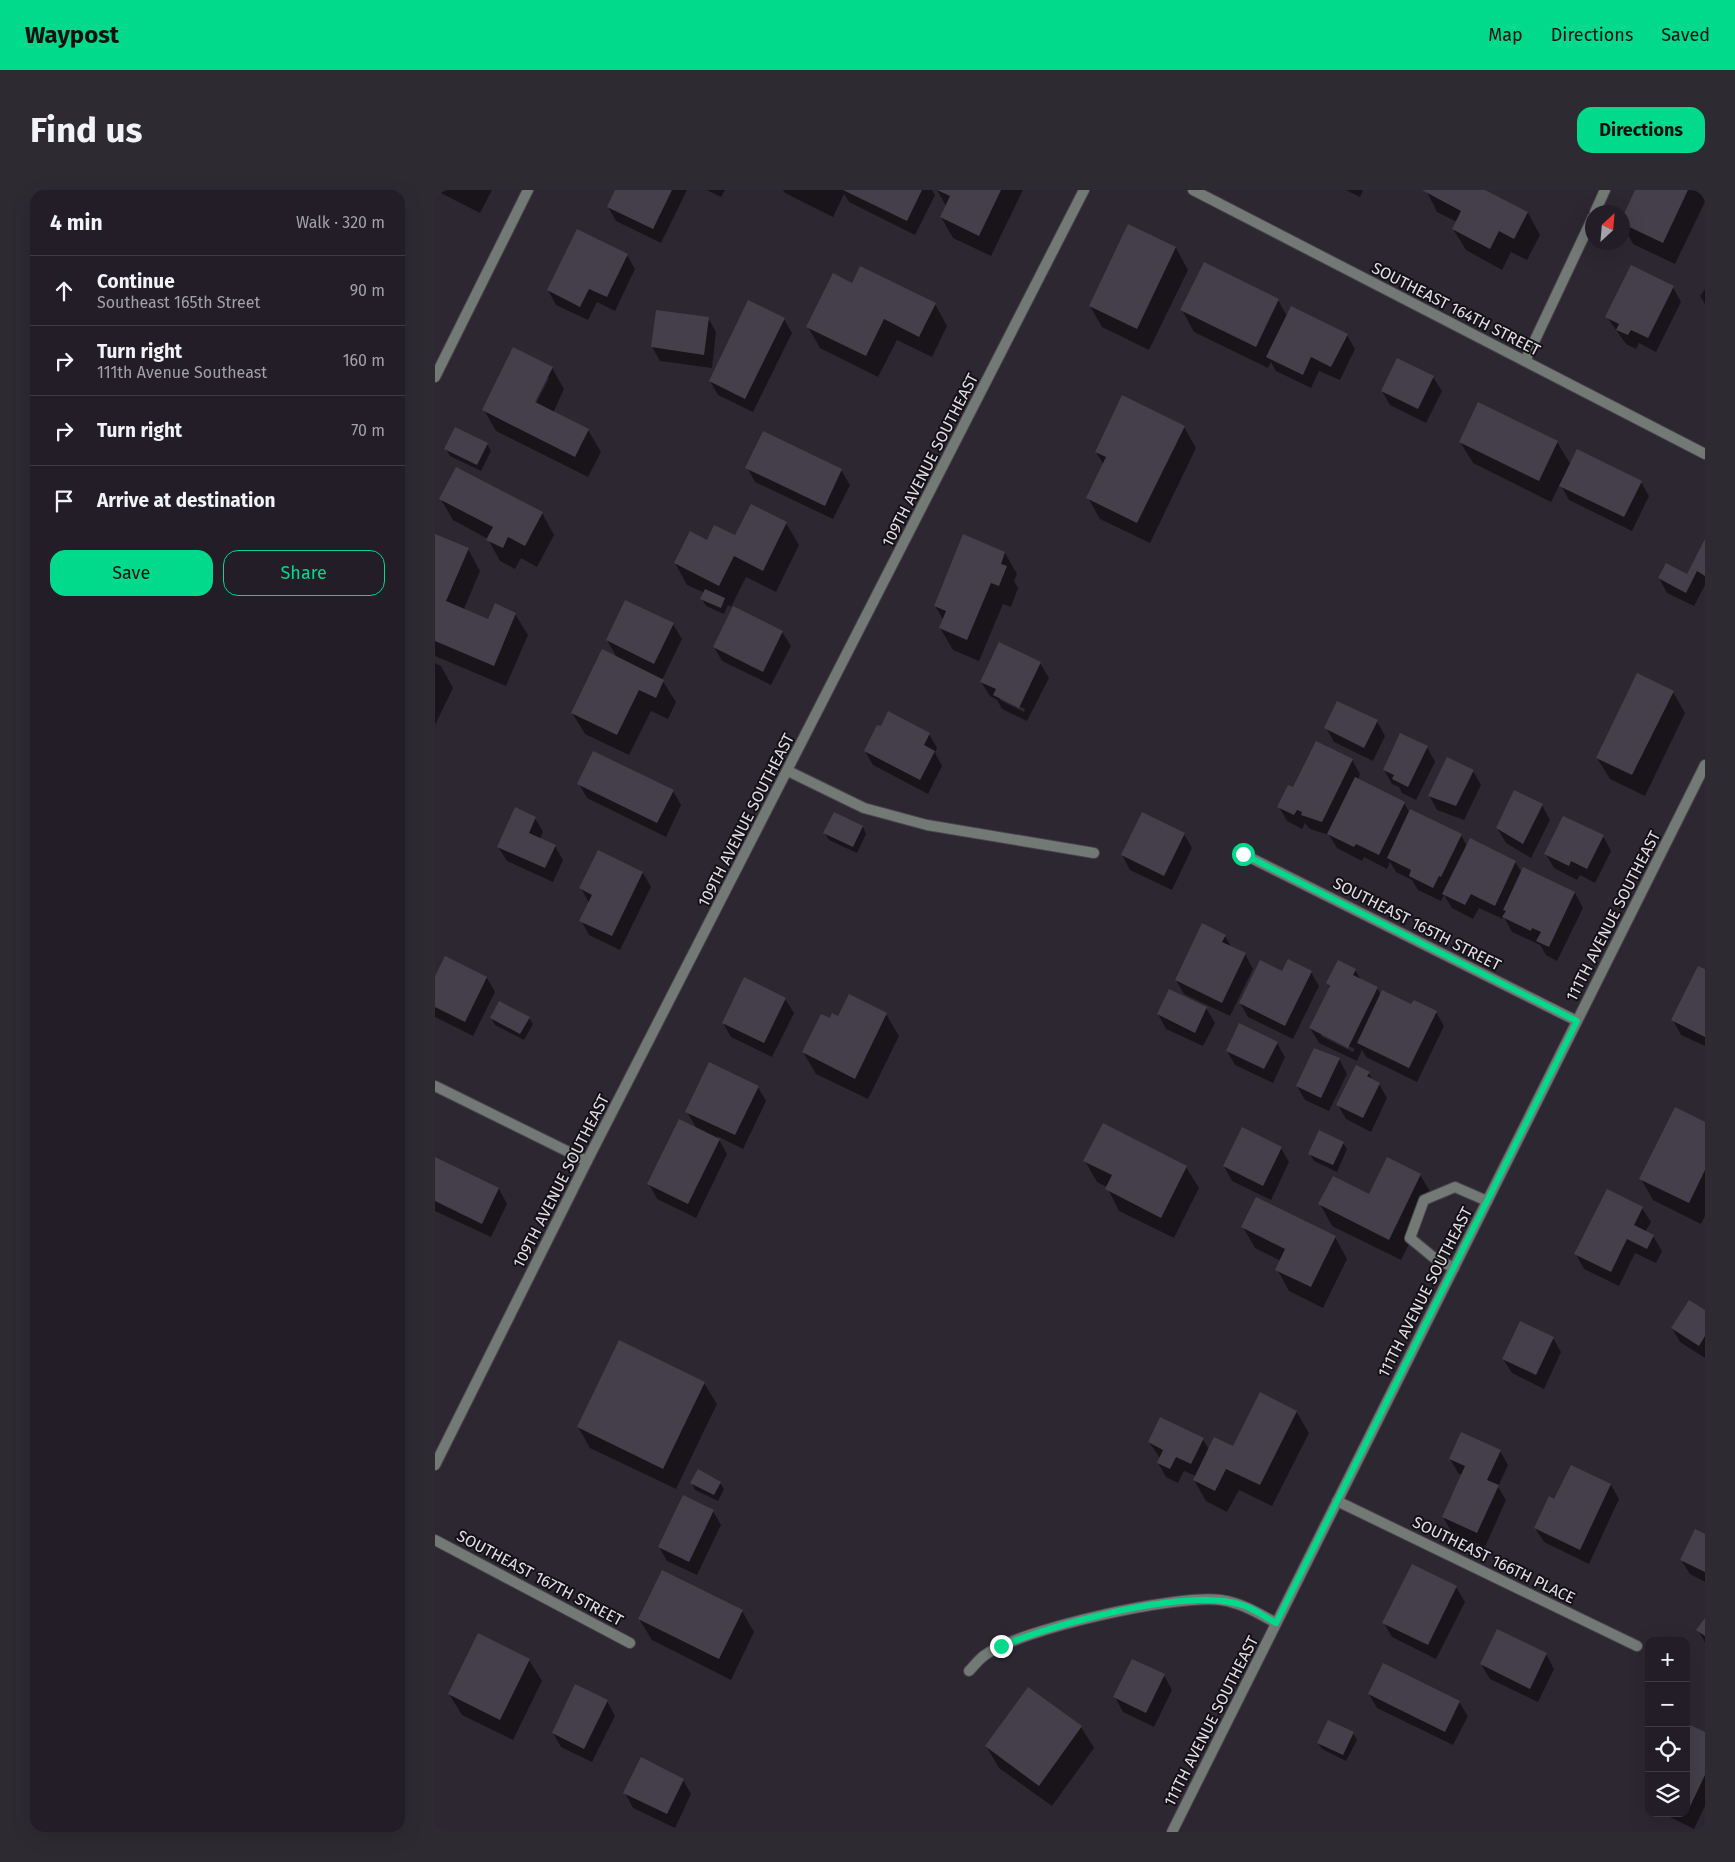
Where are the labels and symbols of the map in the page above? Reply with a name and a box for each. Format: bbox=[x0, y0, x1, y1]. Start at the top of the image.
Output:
north arrow bbox=[1585, 205, 1630, 250]
street label: SOUTHEAST 164TH STREET bbox=[1369, 258, 1544, 360]
street label: 109TH AVENUE SOUTHEAST bbox=[878, 370, 982, 550]
street label: 109TH AVENUE SOUTHEAST bbox=[694, 730, 798, 910]
street label: 111TH AVENUE SOUTHEAST bbox=[1562, 827, 1665, 1004]
route start bbox=[1232, 843, 1255, 866]
street label: SOUTHEAST 165TH STREET bbox=[1330, 873, 1505, 975]
street label: 109TH AVENUE SOUTHEAST bbox=[509, 1091, 613, 1271]
street label: 111TH AVENUE SOUTHEAST bbox=[1374, 1203, 1477, 1380]
street label: SOUTHEAST 166TH PLACE bbox=[1410, 1512, 1578, 1608]
street label: SOUTHEAST 167TH STREET bbox=[454, 1526, 627, 1630]
street label: 111TH AVENUE SOUTHEAST bbox=[1160, 1632, 1263, 1809]
route end bbox=[990, 1635, 1013, 1658]

